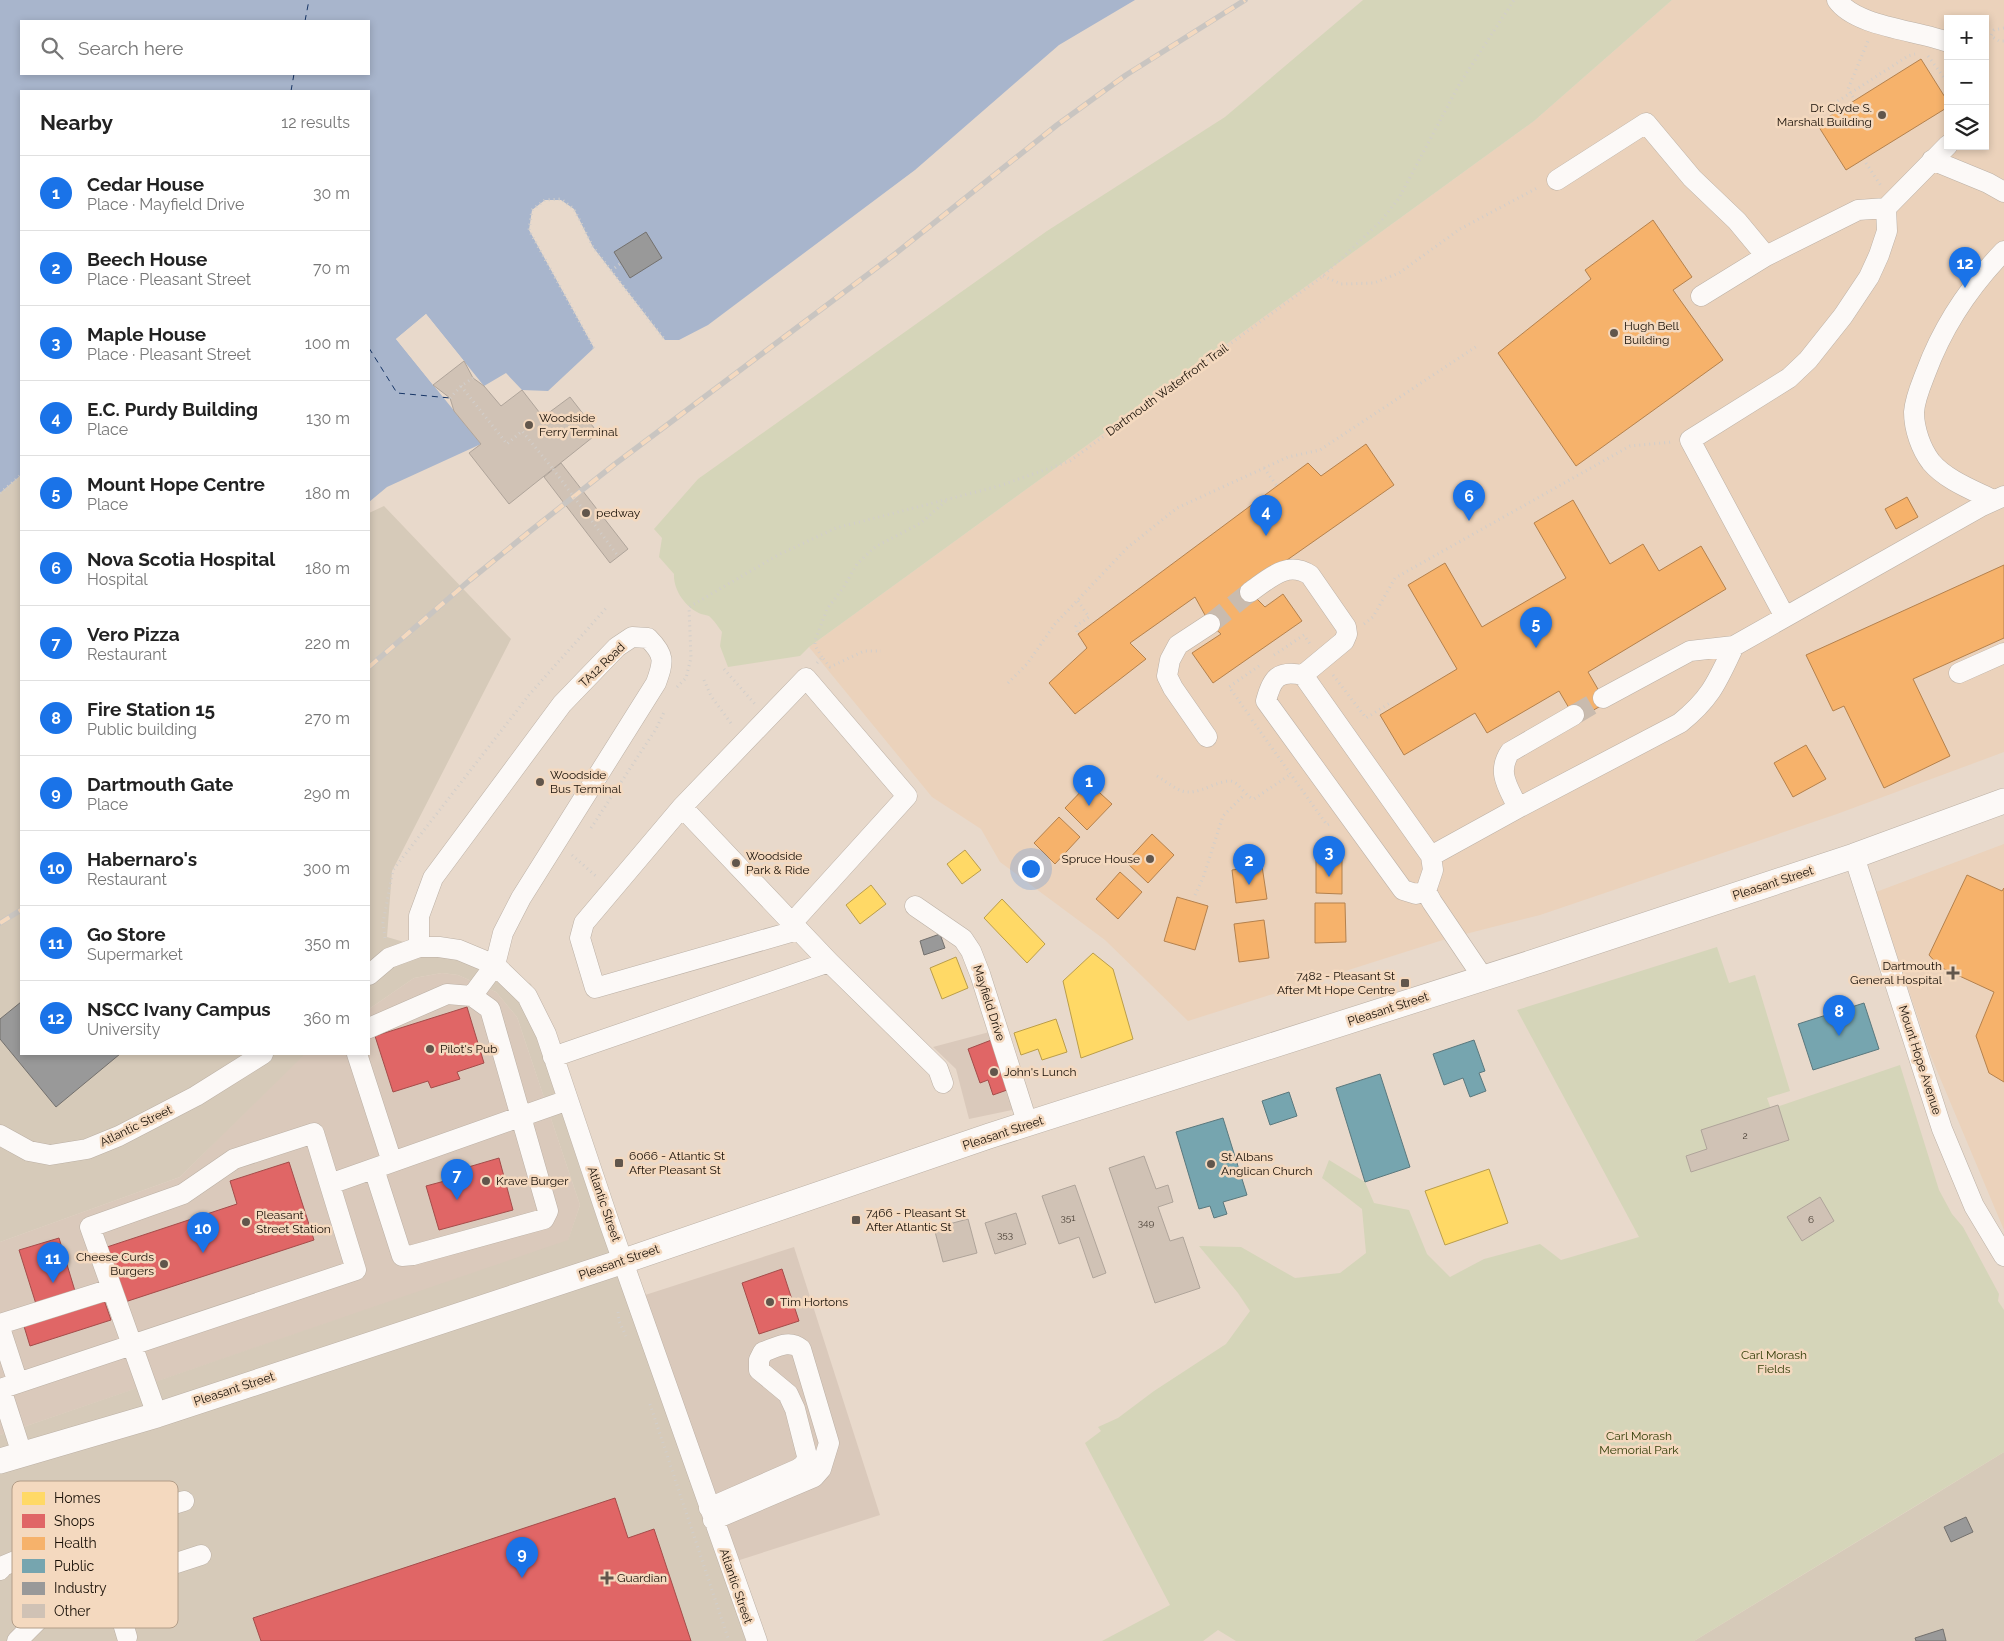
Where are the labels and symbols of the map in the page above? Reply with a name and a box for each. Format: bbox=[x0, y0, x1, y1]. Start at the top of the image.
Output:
place label: Dr. Clyde S. Marshall Building bbox=[1777, 101, 1872, 129]
marker: Dr. Clyde S. Marshall Building bbox=[1876, 109, 1888, 121]
pin: 12 bbox=[1949, 247, 1981, 288]
place label: Hugh Bell Building bbox=[1624, 319, 1680, 347]
marker: Hugh Bell Building bbox=[1608, 327, 1620, 339]
street label: Dartmouth Waterfront Trail bbox=[1103, 341, 1231, 439]
place label: Woodside Ferry Terminal bbox=[539, 411, 618, 439]
marker: Woodside Ferry Terminal bbox=[523, 419, 535, 431]
pin: 6 bbox=[1453, 480, 1485, 521]
pin: 4 bbox=[1250, 495, 1282, 536]
place label: pedway bbox=[596, 506, 641, 520]
marker: pedway bbox=[580, 507, 592, 519]
pin: 5 bbox=[1520, 607, 1552, 648]
street label: TA12 Road bbox=[576, 640, 628, 690]
pin: 1 bbox=[1073, 765, 1105, 806]
place label: Woodside Bus Terminal bbox=[550, 768, 622, 796]
marker: Woodside Bus Terminal bbox=[534, 776, 546, 788]
pin: 3 bbox=[1313, 836, 1345, 877]
pin: 2 bbox=[1233, 844, 1265, 885]
place label: Woodside Park & Ride bbox=[746, 849, 810, 877]
place label: Spruce House bbox=[1061, 852, 1140, 866]
marker: Spruce House bbox=[1144, 853, 1156, 865]
your location bbox=[1018, 856, 1044, 882]
marker: Woodside Park & Ride bbox=[730, 857, 742, 869]
street label: Pleasant Street bbox=[1731, 863, 1815, 903]
place label: Dartmouth General Hospital bbox=[1850, 959, 1943, 987]
street label: Mayfield Drive bbox=[970, 963, 1008, 1043]
marker: Dartmouth General Hospital bbox=[1946, 966, 1960, 980]
place label: 7482 - Pleasant St After Mt Hope Centre bbox=[1277, 969, 1395, 997]
marker: 7482 - Pleasant St After Mt Hope Centre bbox=[1399, 977, 1411, 989]
street label: Pleasant Street bbox=[1346, 989, 1430, 1029]
pin: 8 bbox=[1823, 995, 1855, 1036]
street label: Mount Hope Avenue bbox=[1896, 1004, 1944, 1116]
place label: Pilot's Pub bbox=[440, 1042, 498, 1056]
marker: Pilot's Pub bbox=[424, 1043, 436, 1055]
place label: John's Lunch bbox=[1004, 1065, 1077, 1079]
marker: John's Lunch bbox=[988, 1066, 1000, 1078]
street label: Atlantic Street bbox=[98, 1103, 174, 1149]
street label: Pleasant Street bbox=[961, 1113, 1045, 1153]
house number: 2 bbox=[1742, 1130, 1748, 1141]
place label: 6066 - Atlantic St After Pleasant St bbox=[629, 1149, 725, 1177]
place label: St Albans Anglican Church bbox=[1221, 1150, 1313, 1178]
marker: 6066 - Atlantic St After Pleasant St bbox=[613, 1157, 625, 1169]
marker: St Albans Anglican Church bbox=[1205, 1158, 1217, 1170]
pin: 7 bbox=[441, 1159, 473, 1200]
street label: Atlantic Street bbox=[585, 1165, 623, 1243]
place label: Krave Burger bbox=[496, 1174, 569, 1188]
marker: Krave Burger bbox=[480, 1175, 492, 1187]
place label: 7466 - Pleasant St After Atlantic St bbox=[866, 1206, 966, 1234]
place label: Pleasant Street Station bbox=[256, 1208, 331, 1236]
pin: 10 bbox=[187, 1212, 219, 1253]
house number: 351 bbox=[1060, 1212, 1076, 1223]
marker: 7466 - Pleasant St After Atlantic St bbox=[850, 1214, 862, 1226]
house number: 6 bbox=[1808, 1214, 1814, 1225]
marker: Pleasant Street Station bbox=[240, 1216, 252, 1228]
house number: 349 bbox=[1138, 1217, 1154, 1228]
house number: 353 bbox=[997, 1229, 1013, 1240]
pin: 11 bbox=[37, 1242, 69, 1283]
street label: Pleasant Street bbox=[577, 1242, 661, 1282]
place label: Cheese Curds Burgers bbox=[76, 1250, 154, 1278]
marker: Cheese Curds Burgers bbox=[158, 1258, 170, 1270]
place label: Tim Hortons bbox=[780, 1295, 848, 1309]
marker: Tim Hortons bbox=[764, 1296, 776, 1308]
park label: Carl Morash Fields bbox=[1741, 1348, 1807, 1376]
street label: Pleasant Street bbox=[192, 1369, 276, 1409]
park label: Carl Morash Memorial Park bbox=[1599, 1429, 1679, 1457]
legend bbox=[12, 1481, 178, 1628]
text: Homes bbox=[54, 1490, 101, 1506]
text: Shops bbox=[54, 1513, 95, 1529]
text: Health bbox=[54, 1535, 97, 1551]
pin: 9 bbox=[506, 1537, 538, 1578]
street label: Atlantic Street bbox=[717, 1547, 755, 1625]
text: Public bbox=[54, 1558, 95, 1574]
place label: Guardian bbox=[617, 1571, 667, 1585]
marker: Guardian bbox=[601, 1572, 613, 1584]
text: Industry bbox=[54, 1580, 107, 1596]
text: Other bbox=[54, 1603, 91, 1619]

